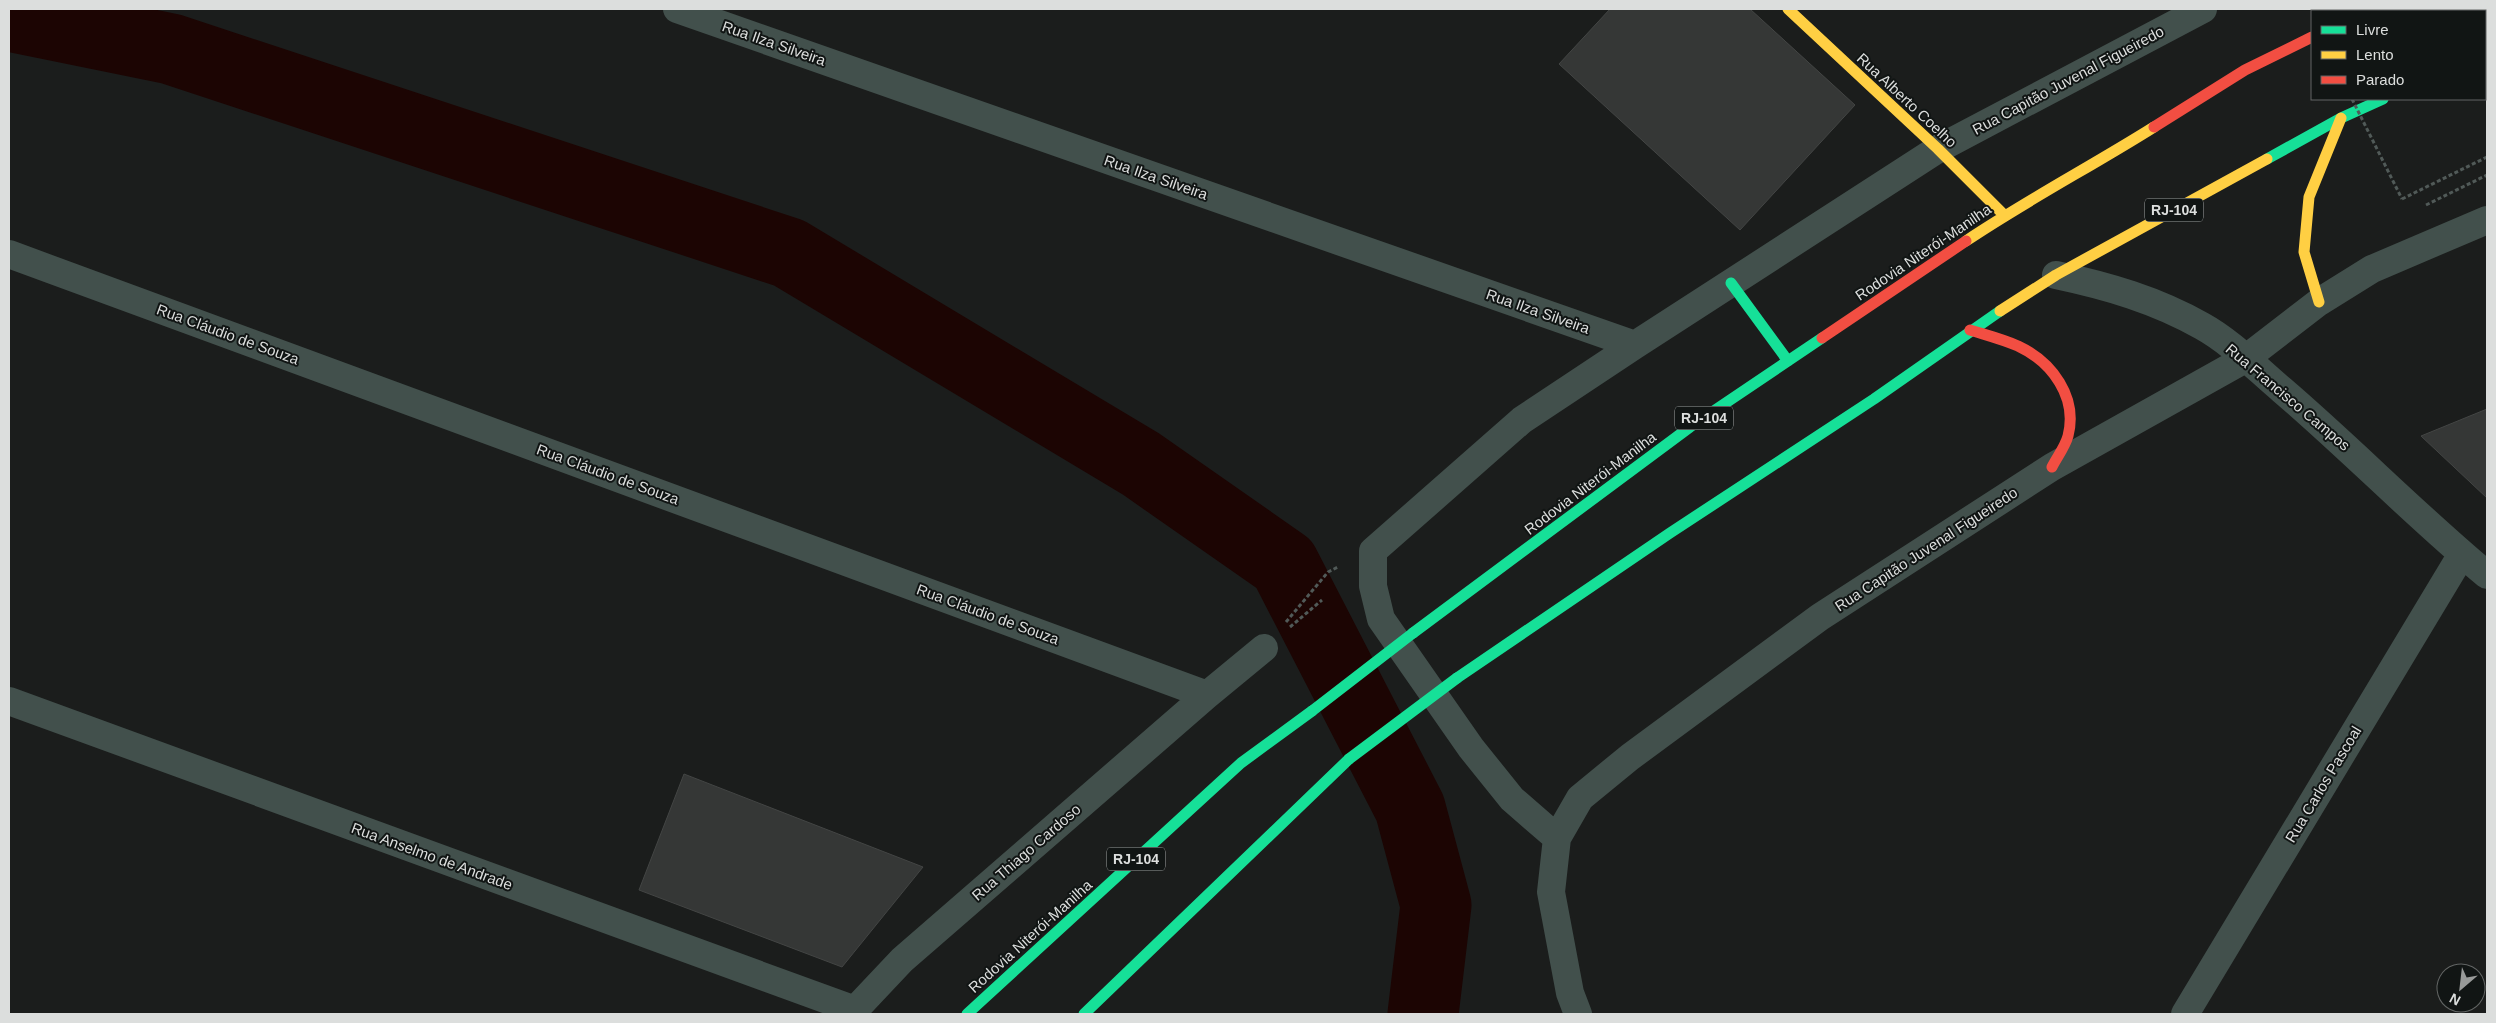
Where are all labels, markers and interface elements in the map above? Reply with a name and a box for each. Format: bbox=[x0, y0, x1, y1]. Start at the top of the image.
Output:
legend bbox=[2311, 10, 2486, 100]
street label: Rua Ilza Silveira bbox=[720, 17, 829, 69]
text: Livre bbox=[2356, 21, 2389, 38]
street label: Rua Capitão Juvenal Figueiredo bbox=[1969, 22, 2167, 138]
text: Lento bbox=[2356, 46, 2394, 63]
street label: Rua Alberto Coelho bbox=[1854, 49, 1960, 151]
text: Parado bbox=[2356, 71, 2404, 88]
street label: Rua Ilza Silveira bbox=[1102, 151, 1211, 203]
road number: RJ-104 bbox=[2145, 198, 2203, 222]
street label: Rodovia Niterói-Manilha bbox=[1852, 200, 1995, 304]
street label: Rua Ilza Silveira bbox=[1484, 285, 1593, 337]
street label: Rua Cláudio de Souza bbox=[155, 300, 302, 368]
street label: Rua Francisco Campos bbox=[2223, 340, 2353, 454]
road number: RJ-104 bbox=[1675, 406, 1733, 429]
street label: Rodovia Niterói-Manilha bbox=[1521, 428, 1660, 538]
street label: Rua Cláudio de Souza bbox=[535, 440, 682, 508]
street label: Rua Capitão Juvenal Figueiredo bbox=[1832, 484, 2020, 614]
street label: Rua Cláudio de Souza bbox=[915, 580, 1062, 648]
street label: Rua Carlos Pascoal bbox=[2282, 723, 2364, 845]
street label: Rua Thiago Cardoso bbox=[968, 800, 1084, 904]
street label: Rua Anselmo de Andrade bbox=[349, 819, 515, 893]
road number: RJ-104 bbox=[1107, 848, 1165, 871]
street label: Rodovia Niterói-Manilha bbox=[965, 876, 1096, 996]
north arrow bbox=[2436, 963, 2486, 1013]
text: N bbox=[2447, 990, 2463, 1009]

